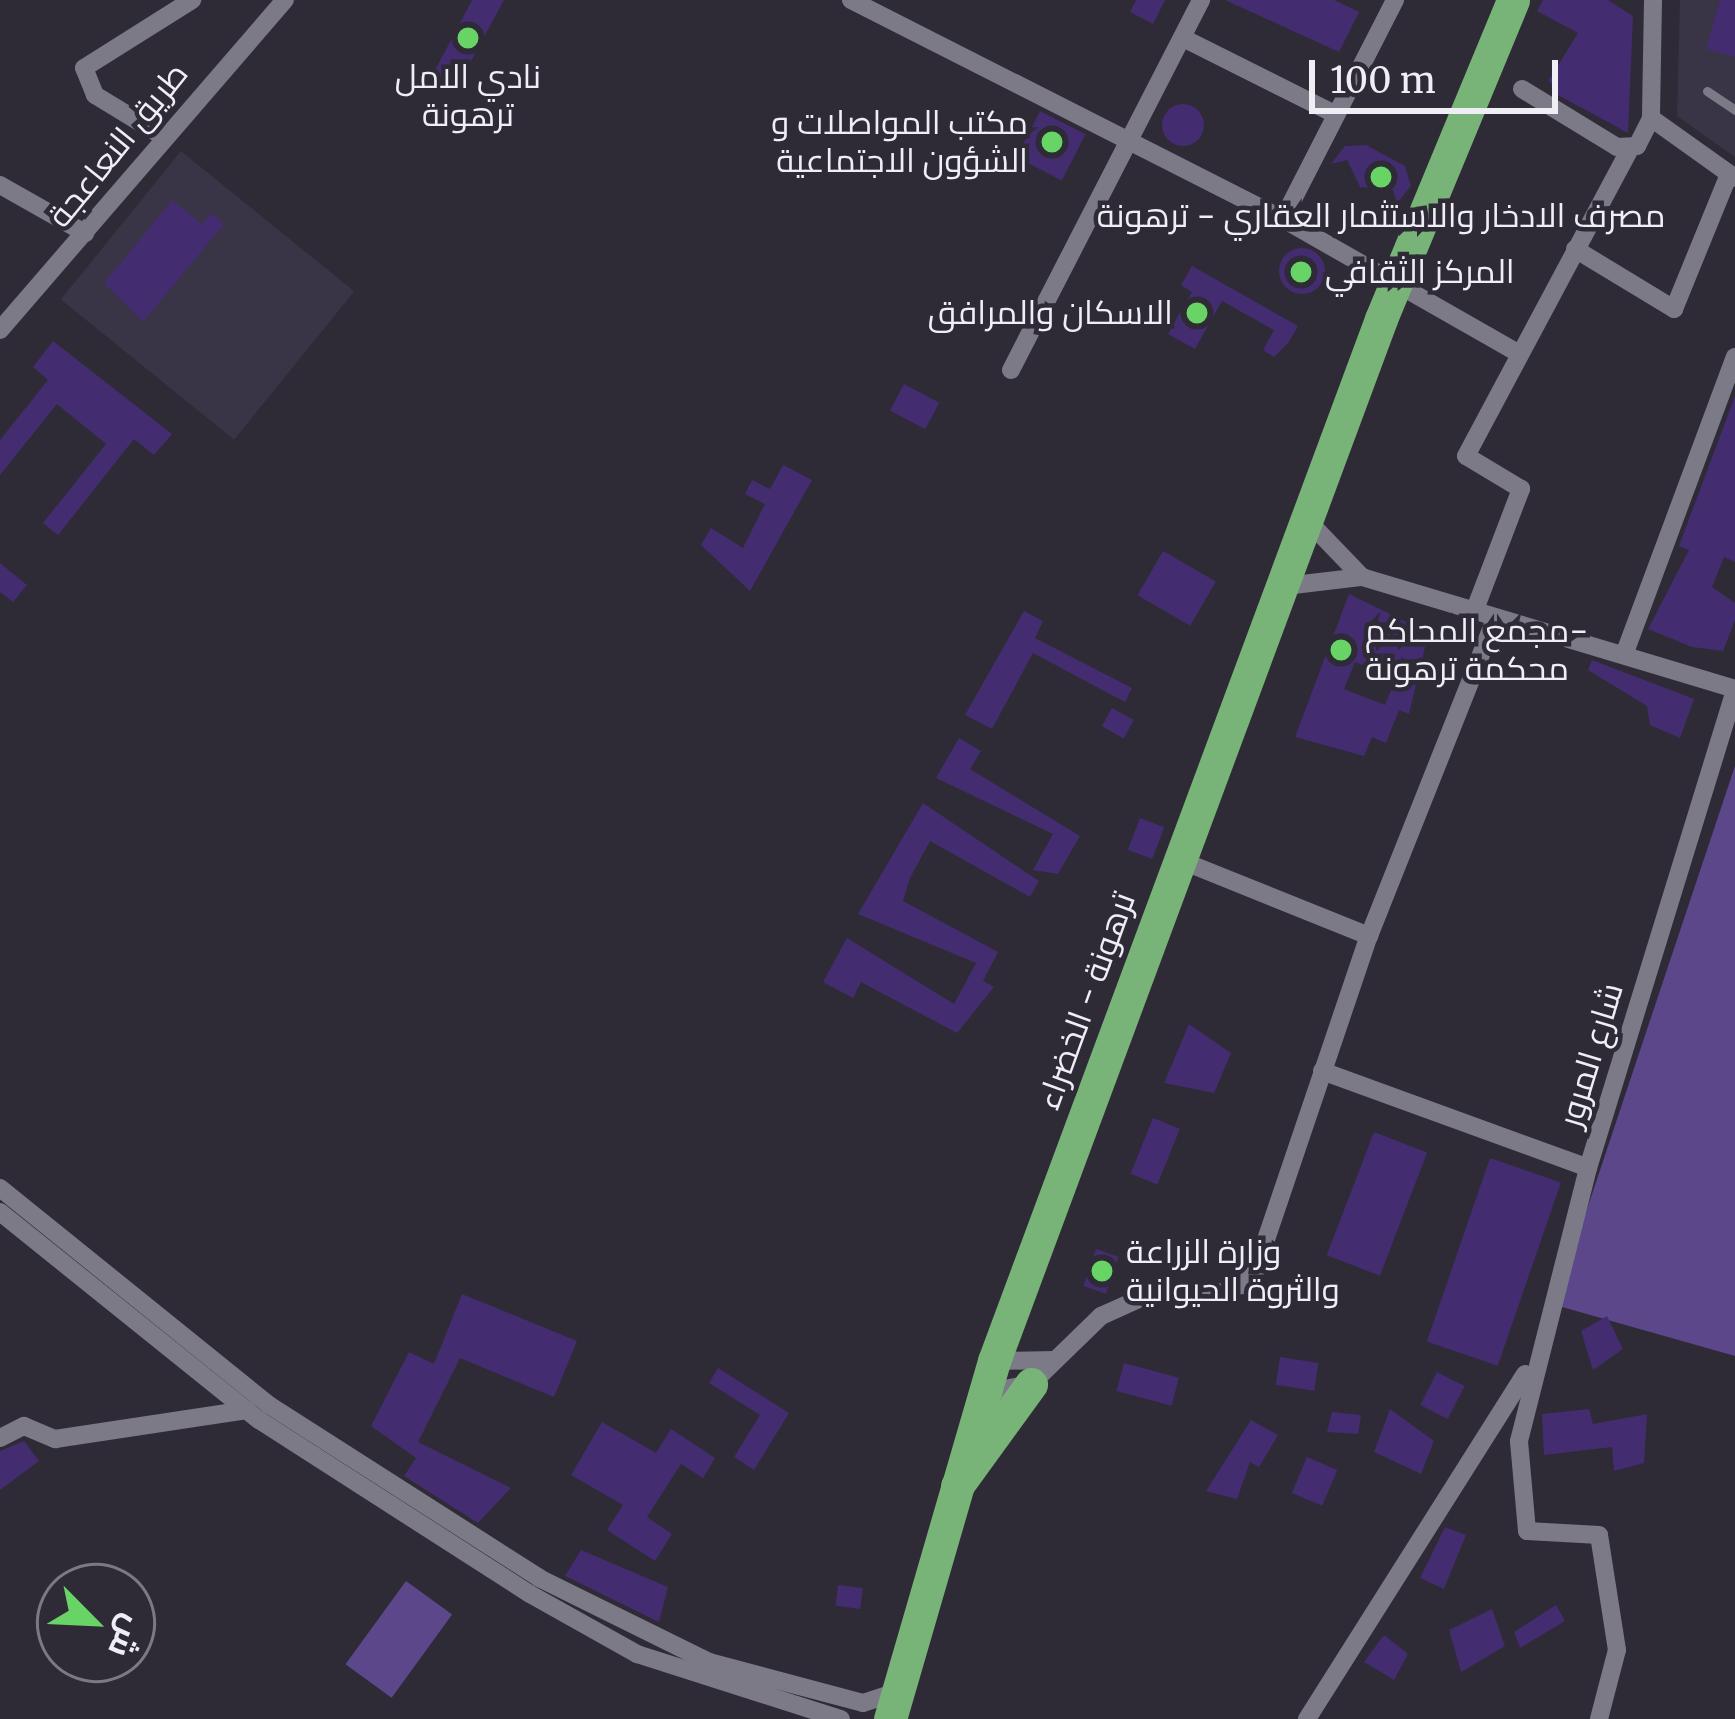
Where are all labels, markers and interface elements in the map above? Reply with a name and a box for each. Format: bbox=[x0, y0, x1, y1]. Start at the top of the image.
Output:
marker: نادي الامل ترهونة bbox=[455, 25, 481, 51]
scale bar bbox=[1315, 36, 1564, 110]
street label: طريق النعاعجة bbox=[40, 55, 196, 235]
place label: نادي الامل ترهونة bbox=[395, 57, 541, 135]
text: 100 m bbox=[1330, 58, 1436, 103]
place label: مكتب المواصلات و الشؤون الاجتماعية bbox=[771, 103, 1028, 181]
marker: مكتب المواصلات و الشؤون الاجتماعية bbox=[1039, 129, 1065, 155]
marker: مصرف الادخار والاستثمار العقاري - ترهونة bbox=[1368, 164, 1394, 190]
place label: مصرف الادخار والاستثمار العقاري - ترهونة bbox=[1097, 196, 1665, 236]
place label: المركز الثقافي bbox=[1325, 252, 1515, 292]
marker: المركز الثقافي bbox=[1288, 259, 1314, 285]
place label: الاسكان والمرافق bbox=[928, 293, 1173, 333]
marker: الاسكان والمرافق bbox=[1184, 300, 1210, 326]
place label: مجمع المحاكم- محكمة ترهونة bbox=[1365, 611, 1588, 689]
marker: مجمع المحاكم- محكمة ترهونة bbox=[1328, 637, 1354, 663]
street label: ترهونة - الخضراء bbox=[1028, 887, 1144, 1115]
street label: شارع المرور bbox=[1550, 978, 1632, 1132]
place label: وزارة الزراعة والثروة الحيوانية bbox=[1126, 1232, 1340, 1310]
marker: وزارة الزراعة والثروة الحيوانية bbox=[1089, 1258, 1115, 1284]
north arrow bbox=[36, 1563, 156, 1683]
text: ش bbox=[99, 1609, 154, 1664]

